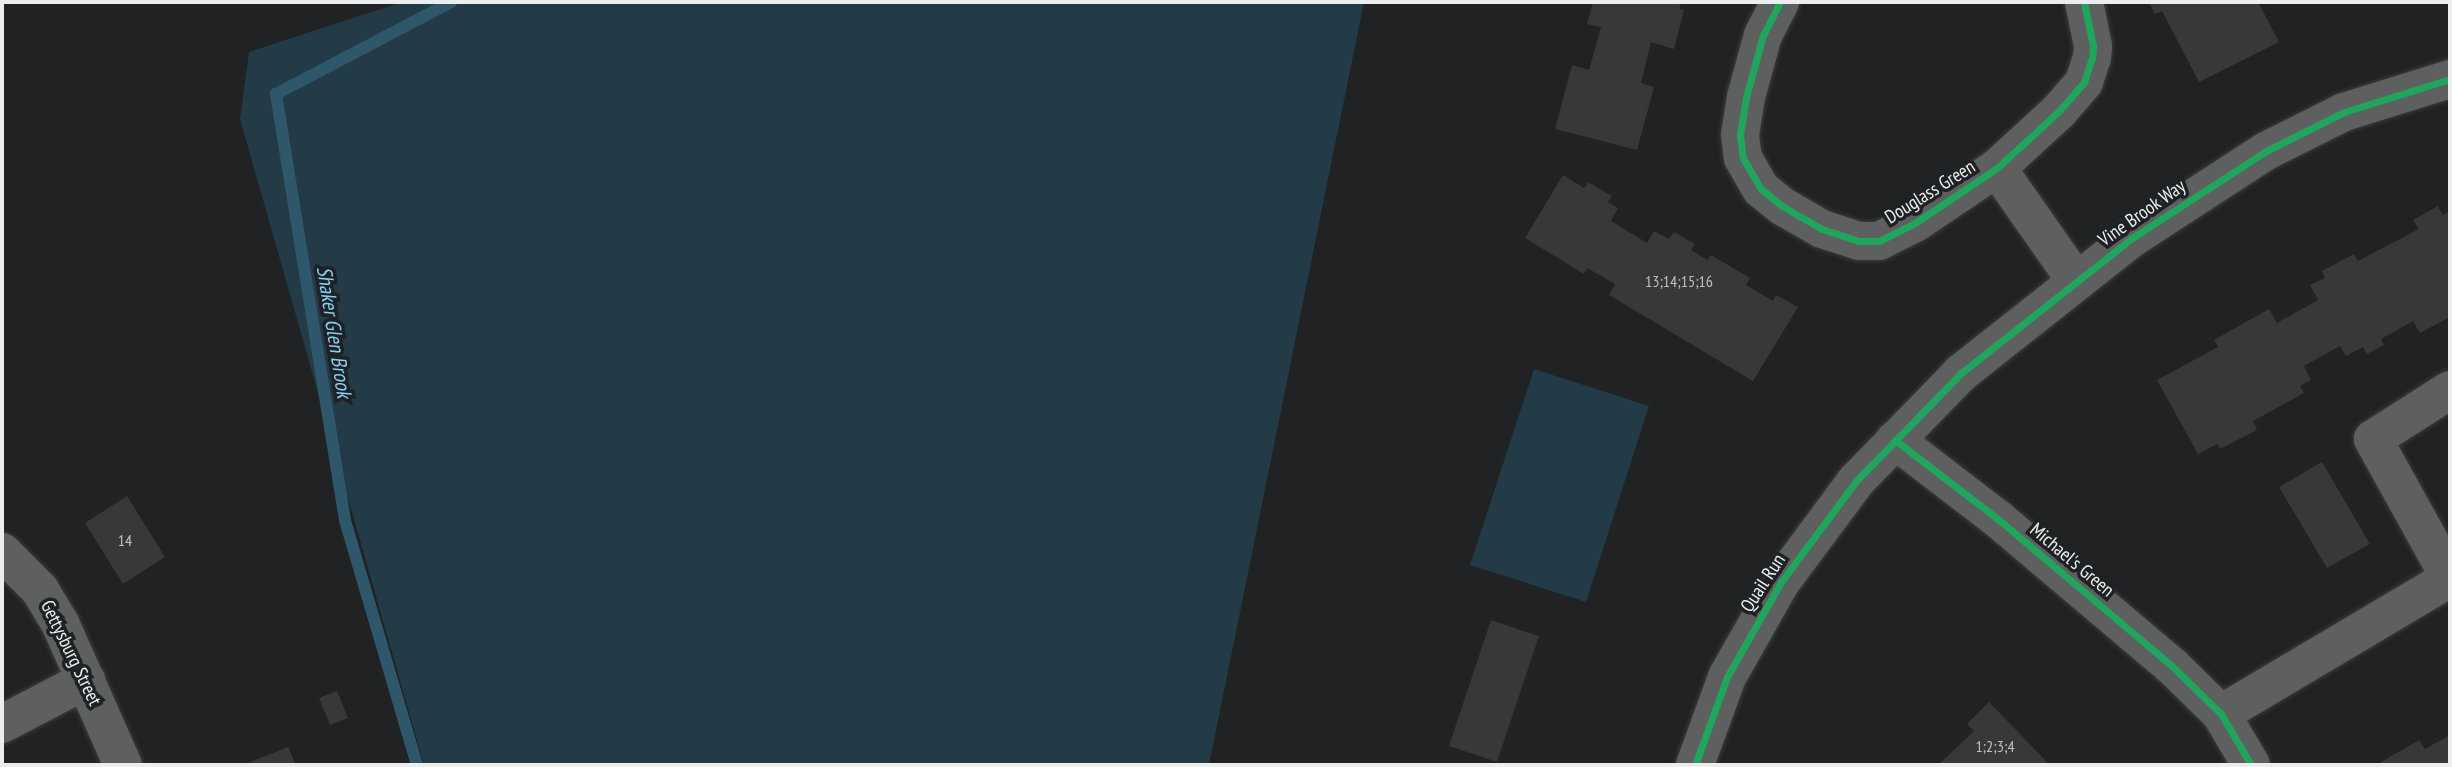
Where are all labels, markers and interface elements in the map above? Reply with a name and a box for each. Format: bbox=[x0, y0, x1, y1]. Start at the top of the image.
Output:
street label: Douglass Green bbox=[1881, 155, 1979, 229]
street label: Vine Brook Way bbox=[2094, 174, 2190, 252]
water label: Shaker Glen Brook bbox=[311, 264, 357, 400]
house number: 13;14;15;16 bbox=[1645, 271, 1713, 291]
street label: Michael's Green bbox=[2025, 518, 2119, 602]
house number: 14 bbox=[118, 530, 132, 550]
street label: Quail Run bbox=[1736, 550, 1790, 616]
street label: Gettysburg Street bbox=[36, 597, 106, 709]
house number: 1;2;3;4 bbox=[1975, 736, 2015, 756]

